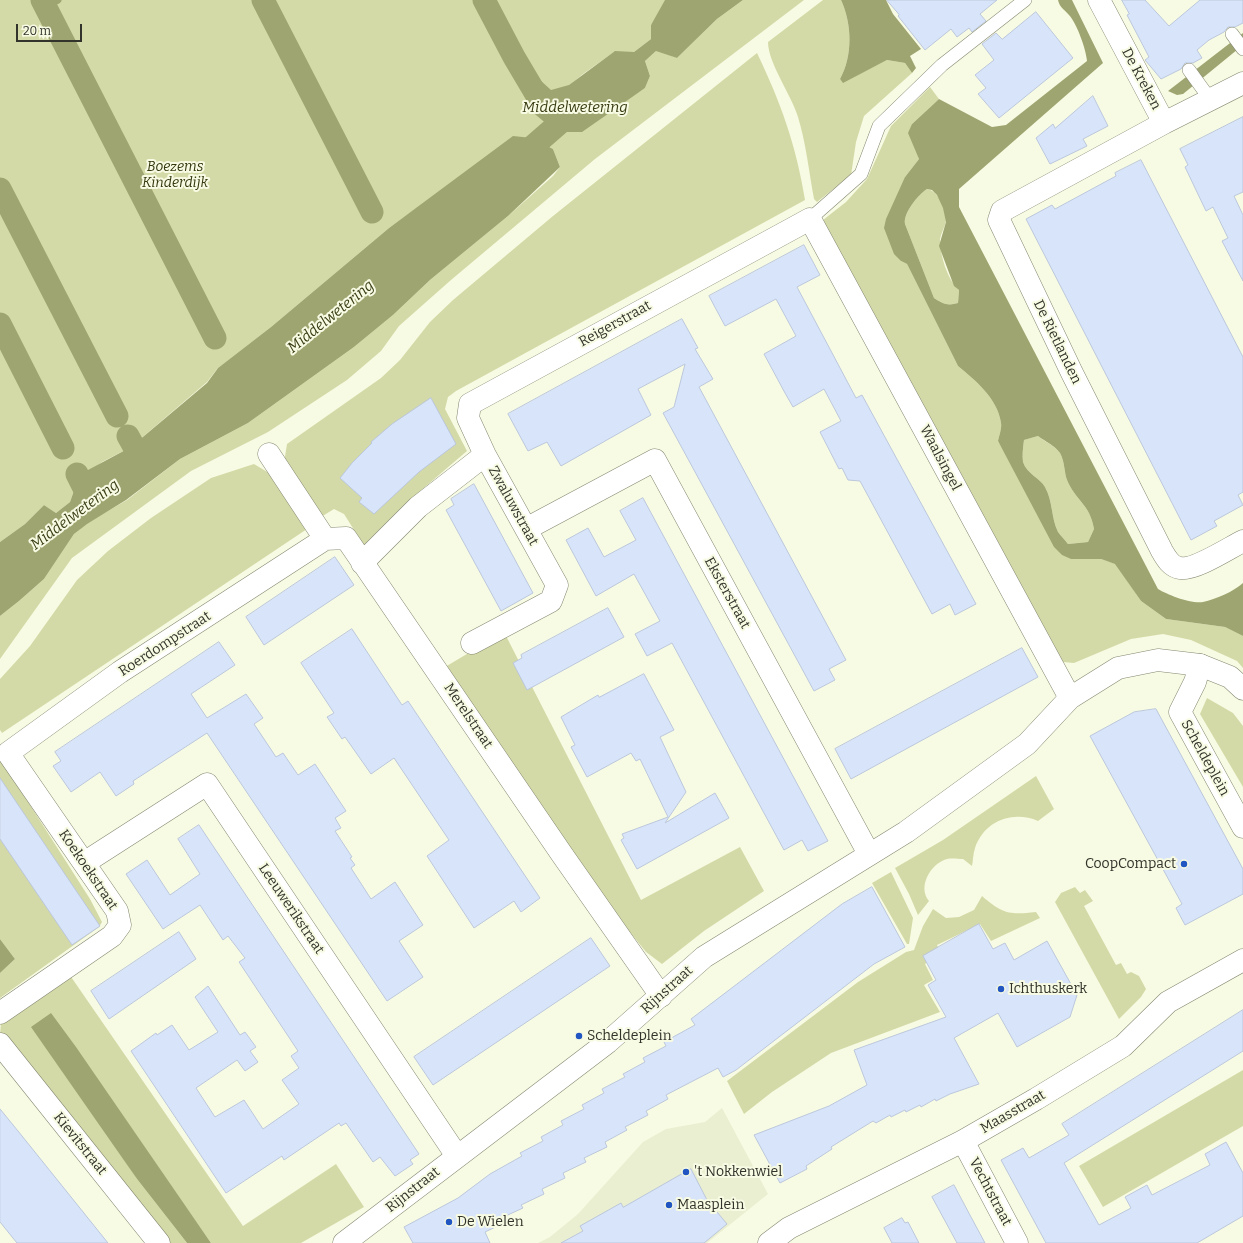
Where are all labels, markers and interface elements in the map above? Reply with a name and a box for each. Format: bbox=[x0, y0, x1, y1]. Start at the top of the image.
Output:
scale bar bbox=[18, 16, 84, 42]
text: 20 m bbox=[23, 24, 51, 38]
street label: De Kreken bbox=[1118, 45, 1164, 113]
water label: Middelwetering bbox=[522, 99, 628, 117]
park label: Boezems Kinderdijk bbox=[142, 159, 208, 192]
water label: Middelwetering bbox=[284, 277, 378, 357]
street label: Reigerstraat bbox=[576, 297, 654, 351]
street label: De Rietlanden bbox=[1029, 297, 1085, 387]
street label: Waalsingel bbox=[916, 422, 964, 494]
street label: Zwaluwstraat bbox=[484, 463, 542, 549]
water label: Middelwetering bbox=[27, 476, 123, 554]
street label: Eksterstraat bbox=[700, 554, 754, 632]
street label: Roerdompstraat bbox=[116, 608, 214, 680]
street label: Merelstraat bbox=[440, 680, 496, 752]
street label: Scheldeplein bbox=[1177, 717, 1233, 799]
street label: Koekoekstraat bbox=[55, 827, 121, 913]
place label: CoopCompact bbox=[1085, 856, 1176, 872]
marker: CoopCompact bbox=[1179, 859, 1189, 869]
street label: Leeuwerikstraat bbox=[255, 861, 327, 957]
street label: Rijnstraat bbox=[638, 962, 696, 1018]
place label: Ichthuskerk bbox=[1009, 981, 1087, 997]
marker: Ichthuskerk bbox=[996, 984, 1006, 994]
place label: Scheldeplein bbox=[587, 1028, 672, 1044]
marker: Scheldeplein bbox=[574, 1031, 584, 1041]
street label: Maasstraat bbox=[978, 1087, 1048, 1137]
street label: Kievitstraat bbox=[50, 1109, 110, 1179]
street label: Vechtstraat bbox=[965, 1155, 1015, 1229]
street label: Rijnstraat bbox=[383, 1164, 443, 1216]
place label: 't Nokkenwiel bbox=[694, 1164, 782, 1180]
marker: 't Nokkenwiel bbox=[681, 1167, 691, 1177]
place label: Maasplein bbox=[677, 1197, 744, 1213]
marker: Maasplein bbox=[664, 1200, 674, 1210]
place label: De Wielen bbox=[457, 1214, 524, 1230]
marker: De Wielen bbox=[444, 1217, 454, 1227]

